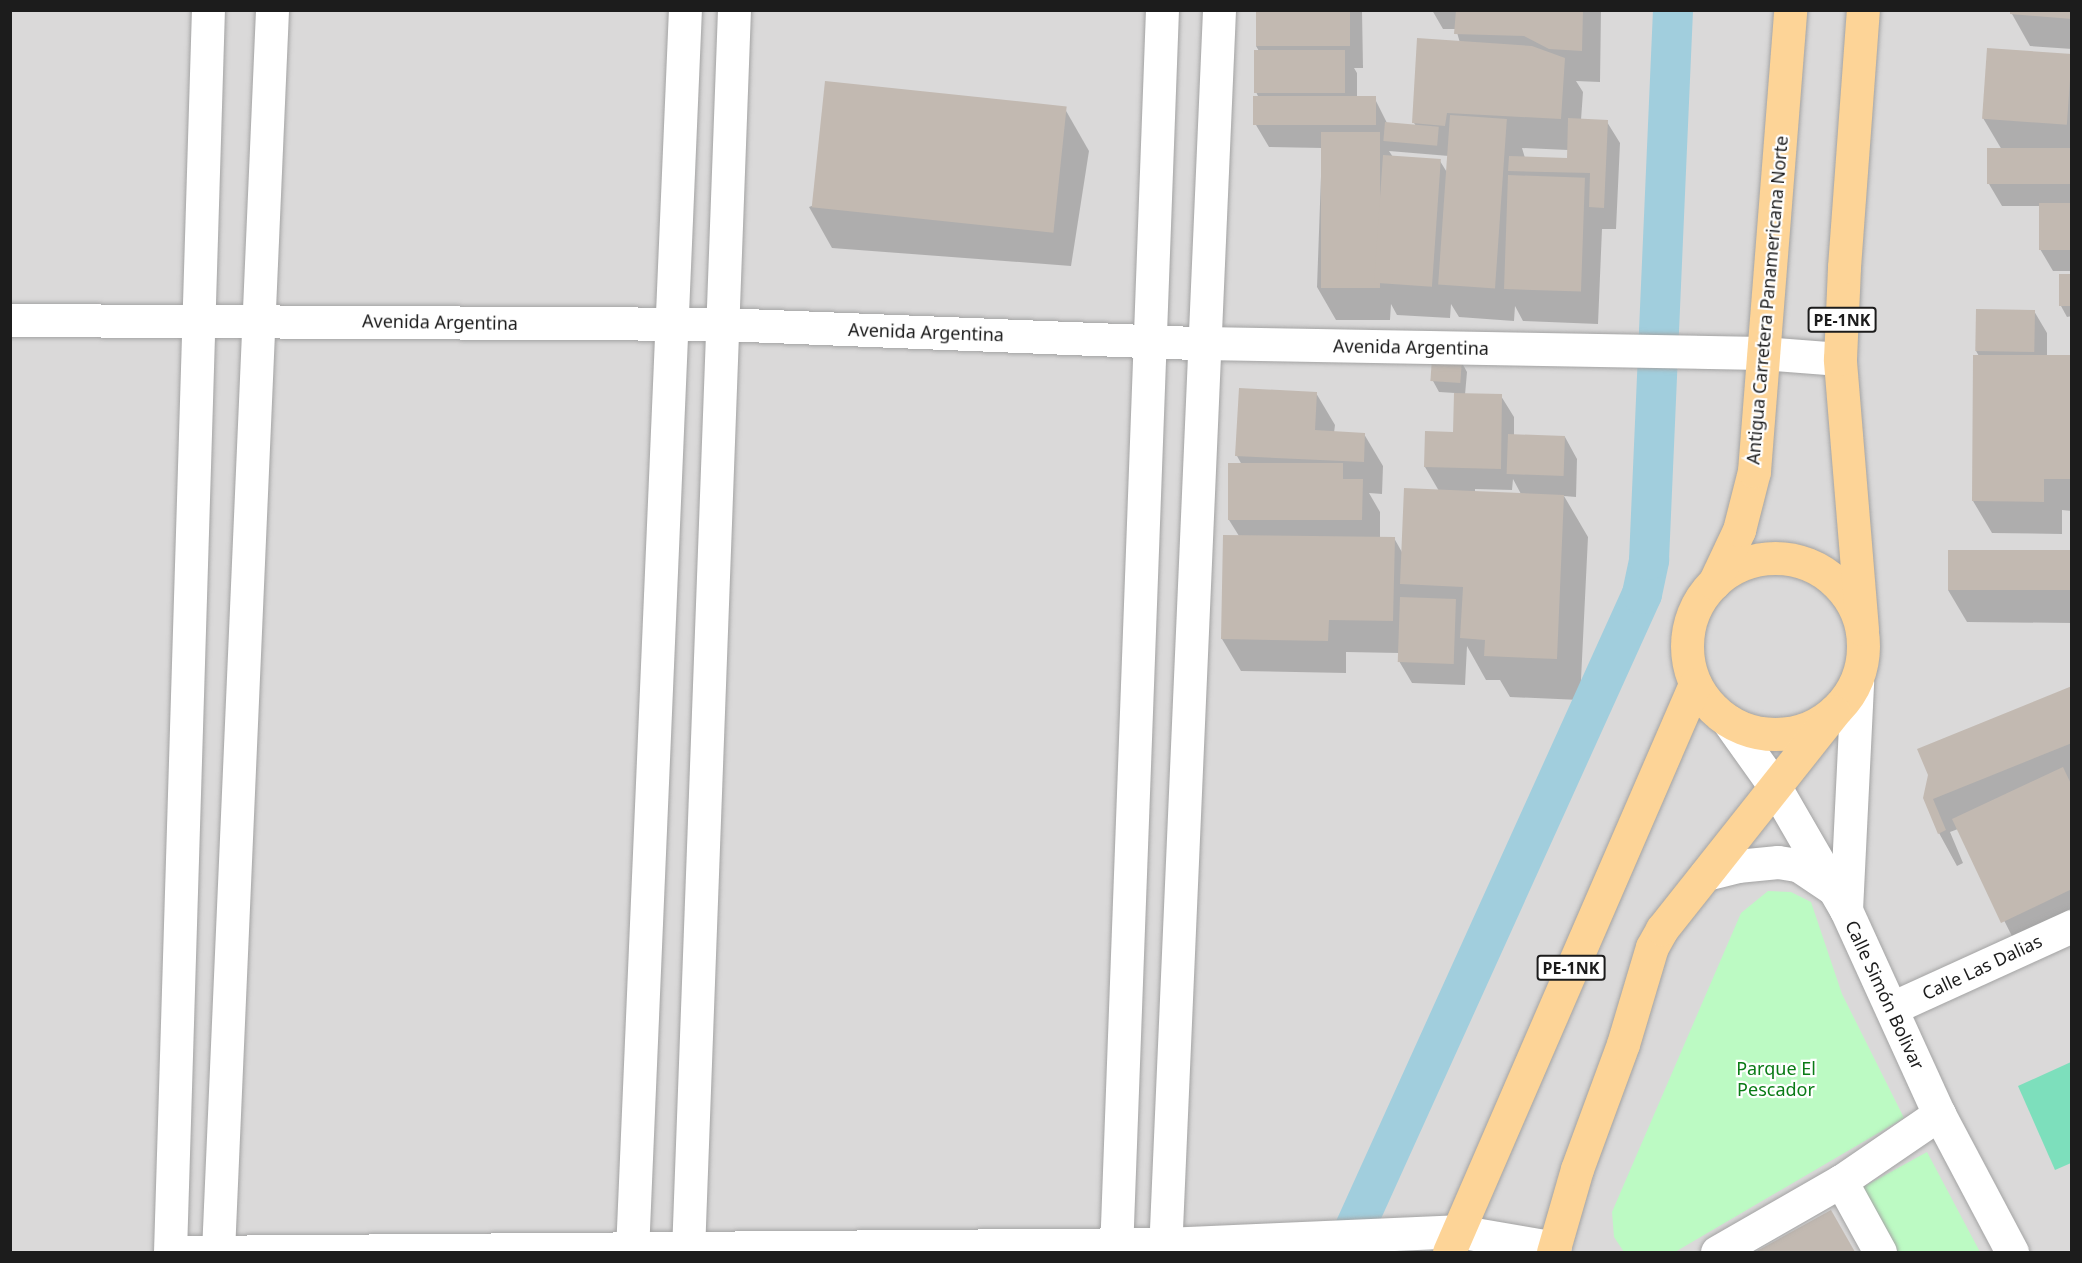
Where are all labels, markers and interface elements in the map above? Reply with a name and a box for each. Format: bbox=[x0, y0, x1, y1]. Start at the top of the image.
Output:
street label: Antigua Carretera Panamericana Norte bbox=[1742, 135, 1792, 465]
road number: PE-1NK bbox=[1808, 307, 1876, 333]
street label: Avenida Argentina bbox=[362, 310, 518, 334]
street label: Avenida Argentina bbox=[848, 318, 1004, 346]
street label: Avenida Argentina bbox=[1333, 335, 1489, 359]
street label: Calle Simón Bolivar bbox=[1841, 917, 1929, 1073]
street label: Calle Las Dalias bbox=[1919, 930, 2045, 1004]
road number: PE-1NK bbox=[1536, 955, 1606, 981]
park label: Parque El Pescador bbox=[1736, 1058, 1816, 1100]

